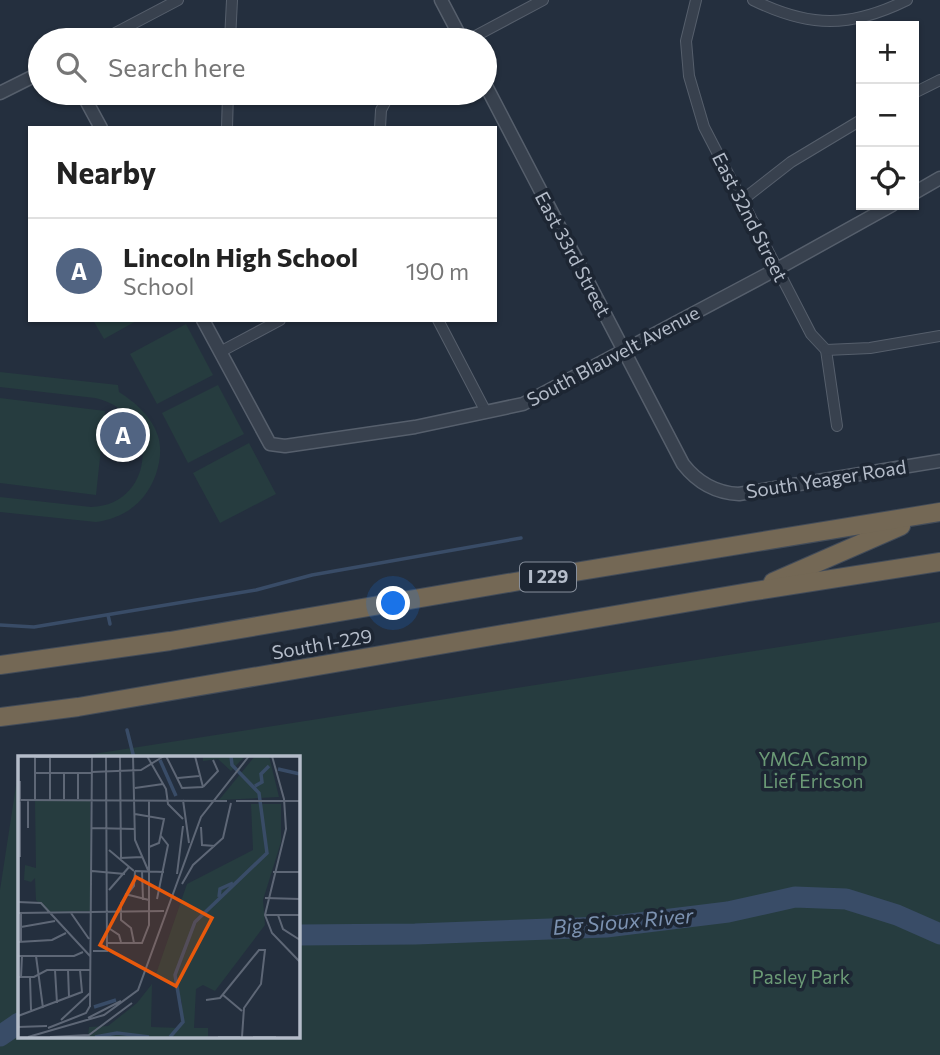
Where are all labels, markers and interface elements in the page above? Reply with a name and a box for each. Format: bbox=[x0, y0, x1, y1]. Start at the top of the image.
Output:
map controls bbox=[856, 21, 919, 210]
button: + bbox=[856, 21, 919, 84]
search box bbox=[28, 28, 497, 105]
icon: search bbox=[52, 48, 90, 86]
text: Search here bbox=[108, 51, 246, 82]
button: − bbox=[856, 84, 919, 147]
button: locate bbox=[856, 147, 919, 210]
street label: East 32nd Street bbox=[708, 148, 793, 285]
text: Nearby bbox=[56, 153, 156, 190]
street label: East 33rd Street bbox=[531, 187, 616, 320]
text: Lincoln High School bbox=[123, 241, 358, 272]
text: A bbox=[71, 257, 87, 285]
text: 190 m bbox=[406, 257, 469, 285]
text: School bbox=[123, 272, 194, 300]
street label: South Blauvelt Avenue bbox=[523, 300, 703, 411]
pin: A bbox=[100, 409, 146, 461]
street label: South Yeager Road bbox=[744, 454, 908, 503]
road number: I 229 bbox=[520, 562, 576, 592]
your location bbox=[376, 586, 410, 620]
street label: South I-229 bbox=[270, 623, 374, 664]
park label: YMCA Camp Lief Ericson bbox=[758, 747, 868, 792]
inset map bbox=[18, 756, 299, 1038]
water label: Big Sioux River bbox=[552, 902, 695, 939]
park label: Pasley Park bbox=[752, 965, 850, 988]

